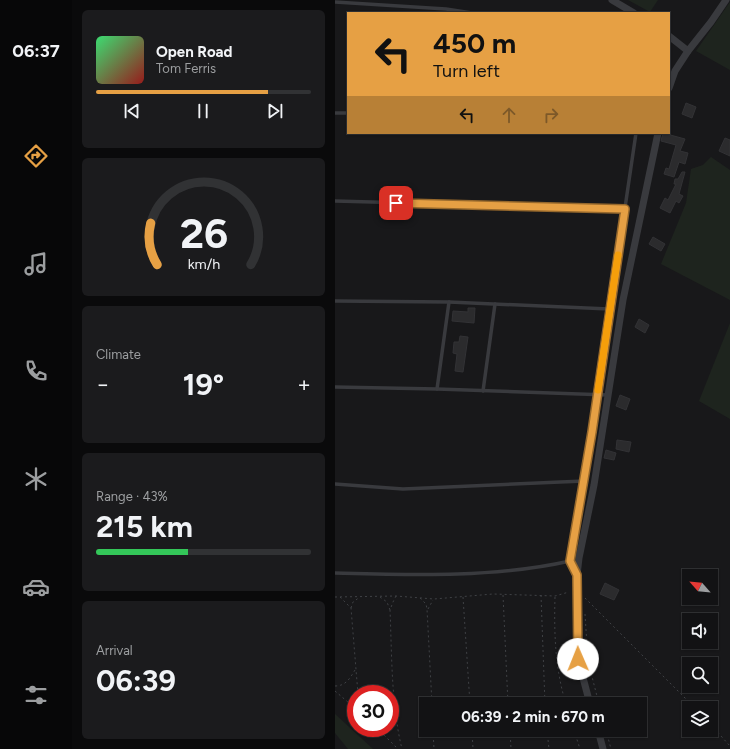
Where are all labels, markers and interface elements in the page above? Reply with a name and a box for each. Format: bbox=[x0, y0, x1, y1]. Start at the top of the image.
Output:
text: 450 m bbox=[433, 26, 516, 60]
icon: left bbox=[367, 28, 419, 80]
text: 06:37 bbox=[12, 40, 60, 62]
text: Open Road bbox=[156, 43, 233, 61]
text: Turn left bbox=[433, 60, 500, 82]
text: Tom Ferris bbox=[156, 61, 216, 76]
icon: previous bbox=[121, 100, 143, 122]
icon: pause bbox=[192, 100, 214, 122]
icon: next bbox=[264, 100, 286, 122]
icon: left bbox=[456, 104, 478, 126]
icon: ahead bbox=[498, 104, 520, 126]
icon: right bbox=[540, 104, 562, 126]
icon: directions bbox=[22, 142, 50, 170]
pin bbox=[379, 186, 413, 220]
icon: arrive bbox=[385, 192, 407, 214]
text: 26 bbox=[179, 207, 228, 257]
icon: music bbox=[22, 250, 50, 278]
text: km/h bbox=[187, 254, 220, 272]
text: Climate bbox=[96, 347, 141, 362]
icon: phone bbox=[22, 357, 50, 385]
text: 19° bbox=[183, 366, 224, 403]
text: − bbox=[96, 371, 110, 398]
text: + bbox=[297, 371, 311, 398]
icon: climate bbox=[22, 465, 50, 493]
text: Range · 43% bbox=[96, 489, 168, 504]
text: 215 km bbox=[96, 508, 193, 545]
north arrow bbox=[682, 569, 718, 605]
map controls bbox=[682, 569, 718, 737]
icon: car bbox=[22, 573, 50, 601]
button: sound bbox=[682, 613, 718, 649]
position arrow bbox=[557, 638, 599, 680]
text: Arrival bbox=[96, 643, 133, 658]
button: search bbox=[682, 657, 718, 693]
text: 06:39 bbox=[96, 662, 176, 699]
icon: filters bbox=[22, 681, 50, 709]
speed limit sign: 30 bbox=[347, 685, 399, 737]
button: layers bbox=[682, 701, 718, 737]
text: 06:39 · 2 min · 670 m bbox=[461, 708, 605, 726]

